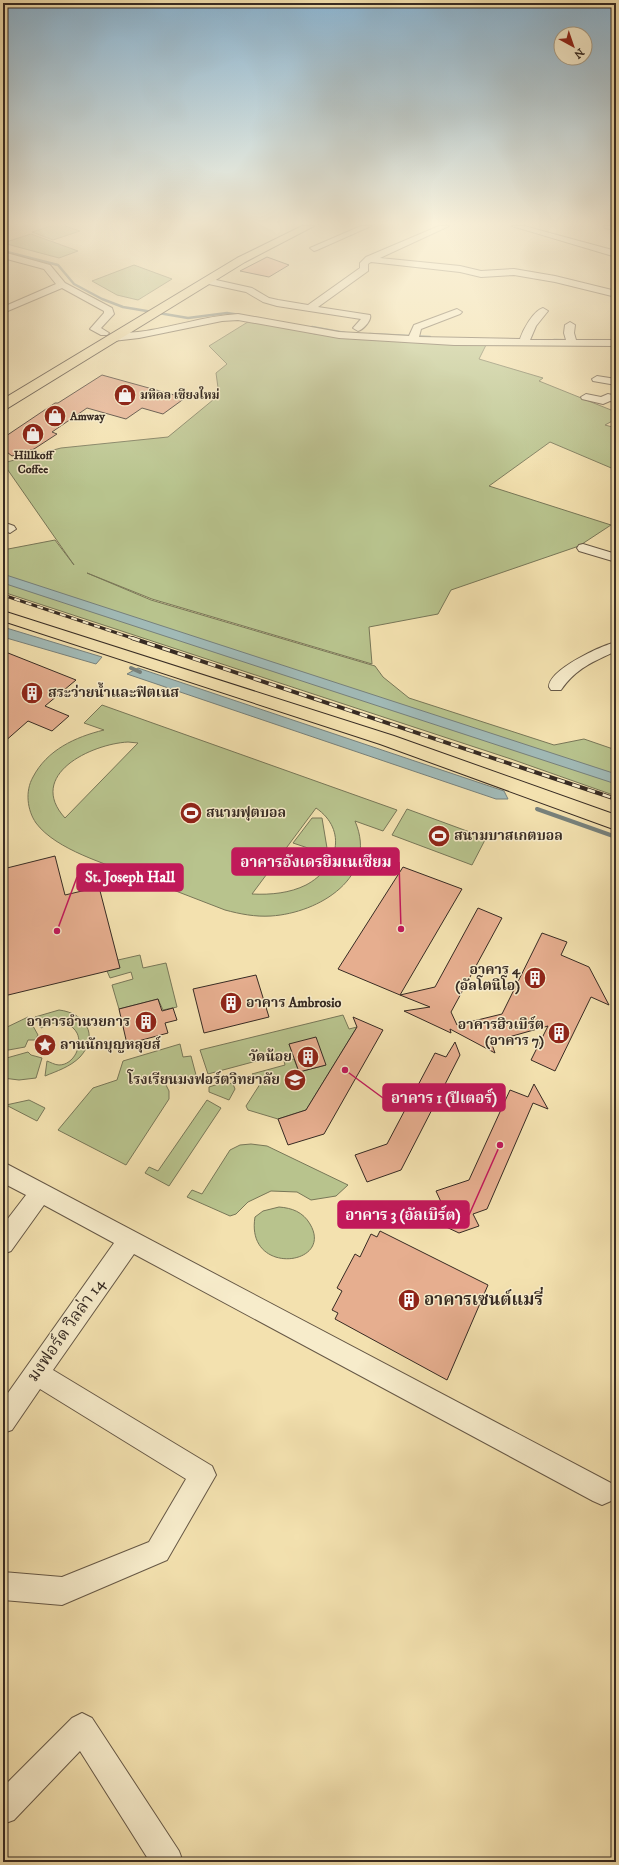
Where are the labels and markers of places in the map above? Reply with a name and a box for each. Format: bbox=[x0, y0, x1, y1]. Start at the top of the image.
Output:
shop icon: มหิดล เชียงใหม่ bbox=[112, 382, 138, 408]
place label: มหิดล เชียงใหม่ bbox=[140, 386, 220, 403]
shop icon: Amway bbox=[42, 403, 68, 429]
place label: Amway bbox=[69, 409, 105, 424]
shop icon: Hillkoff Coffee bbox=[20, 421, 46, 447]
place label: Hillkoff Coffee bbox=[14, 448, 55, 477]
building icon: สระว่ายน้ำและฟิตเนส bbox=[19, 680, 45, 706]
place label: สระว่ายน้ำและฟิตเนส bbox=[48, 682, 179, 702]
sports icon: สนามฟุตบอล bbox=[178, 800, 204, 826]
place label: สนามฟุตบอล bbox=[206, 804, 286, 822]
sports icon: สนามบาสเกตบอล bbox=[426, 823, 452, 849]
place label: สนามบาสเกตบอล bbox=[454, 827, 563, 845]
callout: อาคารอังเดรยิมเนเซียม bbox=[232, 848, 399, 875]
callout: St. Joseph Hall bbox=[77, 864, 183, 891]
place label: อาคาร 4 (อัลโตนิโอ) bbox=[455, 961, 521, 995]
building icon: อาคาร 4 (อัลโตนิโอ) bbox=[522, 965, 548, 991]
building icon: อาคาร Ambrosio bbox=[218, 990, 244, 1016]
place label: อาคาร Ambrosio bbox=[246, 994, 342, 1012]
building icon: อาคารอำนวยการ bbox=[133, 1009, 159, 1035]
place label: อาคารอำนวยการ bbox=[27, 1013, 130, 1031]
place label: อาคารฮิวเบิร์ต (อาคาร 7) bbox=[458, 1015, 544, 1050]
building icon: อาคารฮิวเบิร์ต (อาคาร 7) bbox=[546, 1020, 572, 1046]
place icon: ลานนักบุญหลุยส์ bbox=[32, 1032, 58, 1058]
place label: ลานนักบุญหลุยส์ bbox=[60, 1035, 161, 1054]
building icon: วัดน้อย bbox=[295, 1044, 321, 1070]
place label: วัดน้อย bbox=[249, 1048, 292, 1066]
school or university icon: โรงเรียนมงฟอร์ตวิทยาลัย bbox=[282, 1067, 308, 1093]
place label: โรงเรียนมงฟอร์ตวิทยาลัย bbox=[127, 1069, 280, 1089]
callout: อาคาร 1 (ปีเตอร์) bbox=[383, 1084, 505, 1111]
callout: อาคาร 3 (อัลเบิร์ต) bbox=[338, 1201, 469, 1228]
building icon: อาคารเซนต์แมรี่ bbox=[396, 1287, 422, 1313]
place label: อาคารเซนต์แมรี่ bbox=[424, 1287, 544, 1311]

